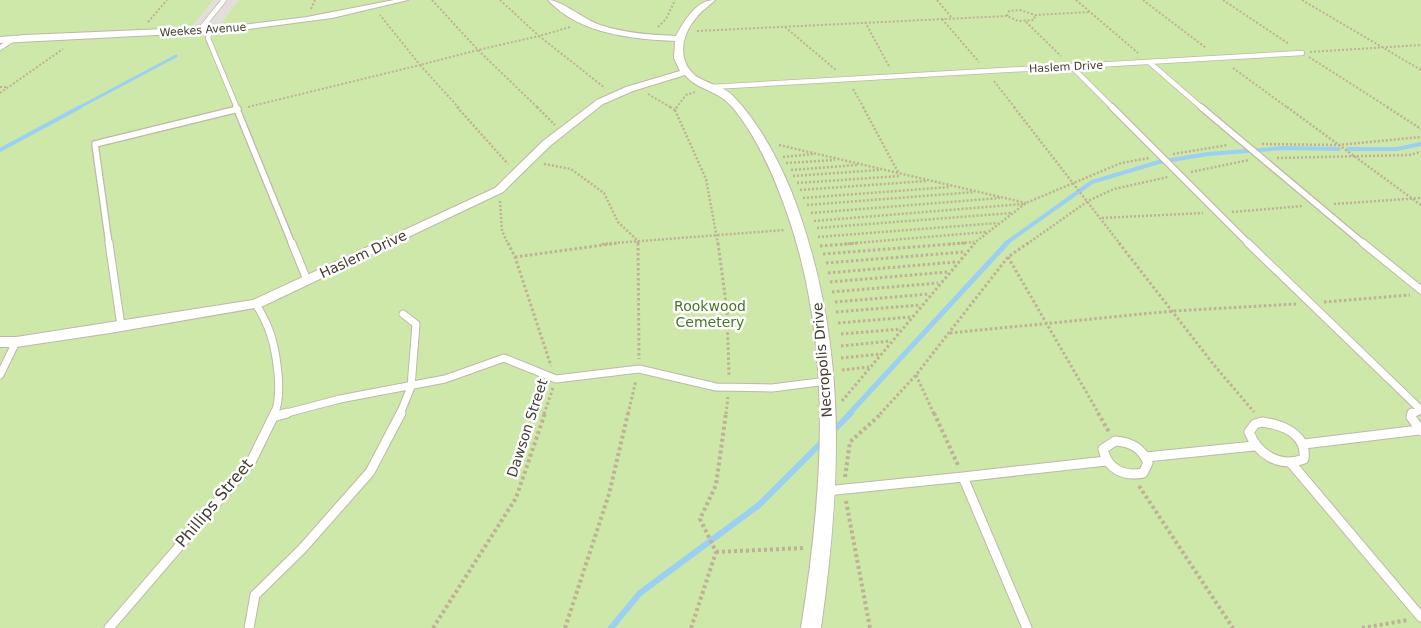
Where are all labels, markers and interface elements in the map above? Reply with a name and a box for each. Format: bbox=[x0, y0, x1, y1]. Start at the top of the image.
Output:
street label: Weekes Avenue bbox=[159, 20, 247, 40]
street label: Haslem Drive bbox=[1029, 59, 1104, 75]
street label: Haslem Drive bbox=[317, 227, 409, 281]
park label: Rookwood Cemetery bbox=[674, 298, 746, 330]
street label: Necropolis Drive bbox=[809, 302, 835, 418]
street label: Dawson Street bbox=[504, 376, 551, 479]
street label: Phillips Street bbox=[171, 455, 257, 551]

